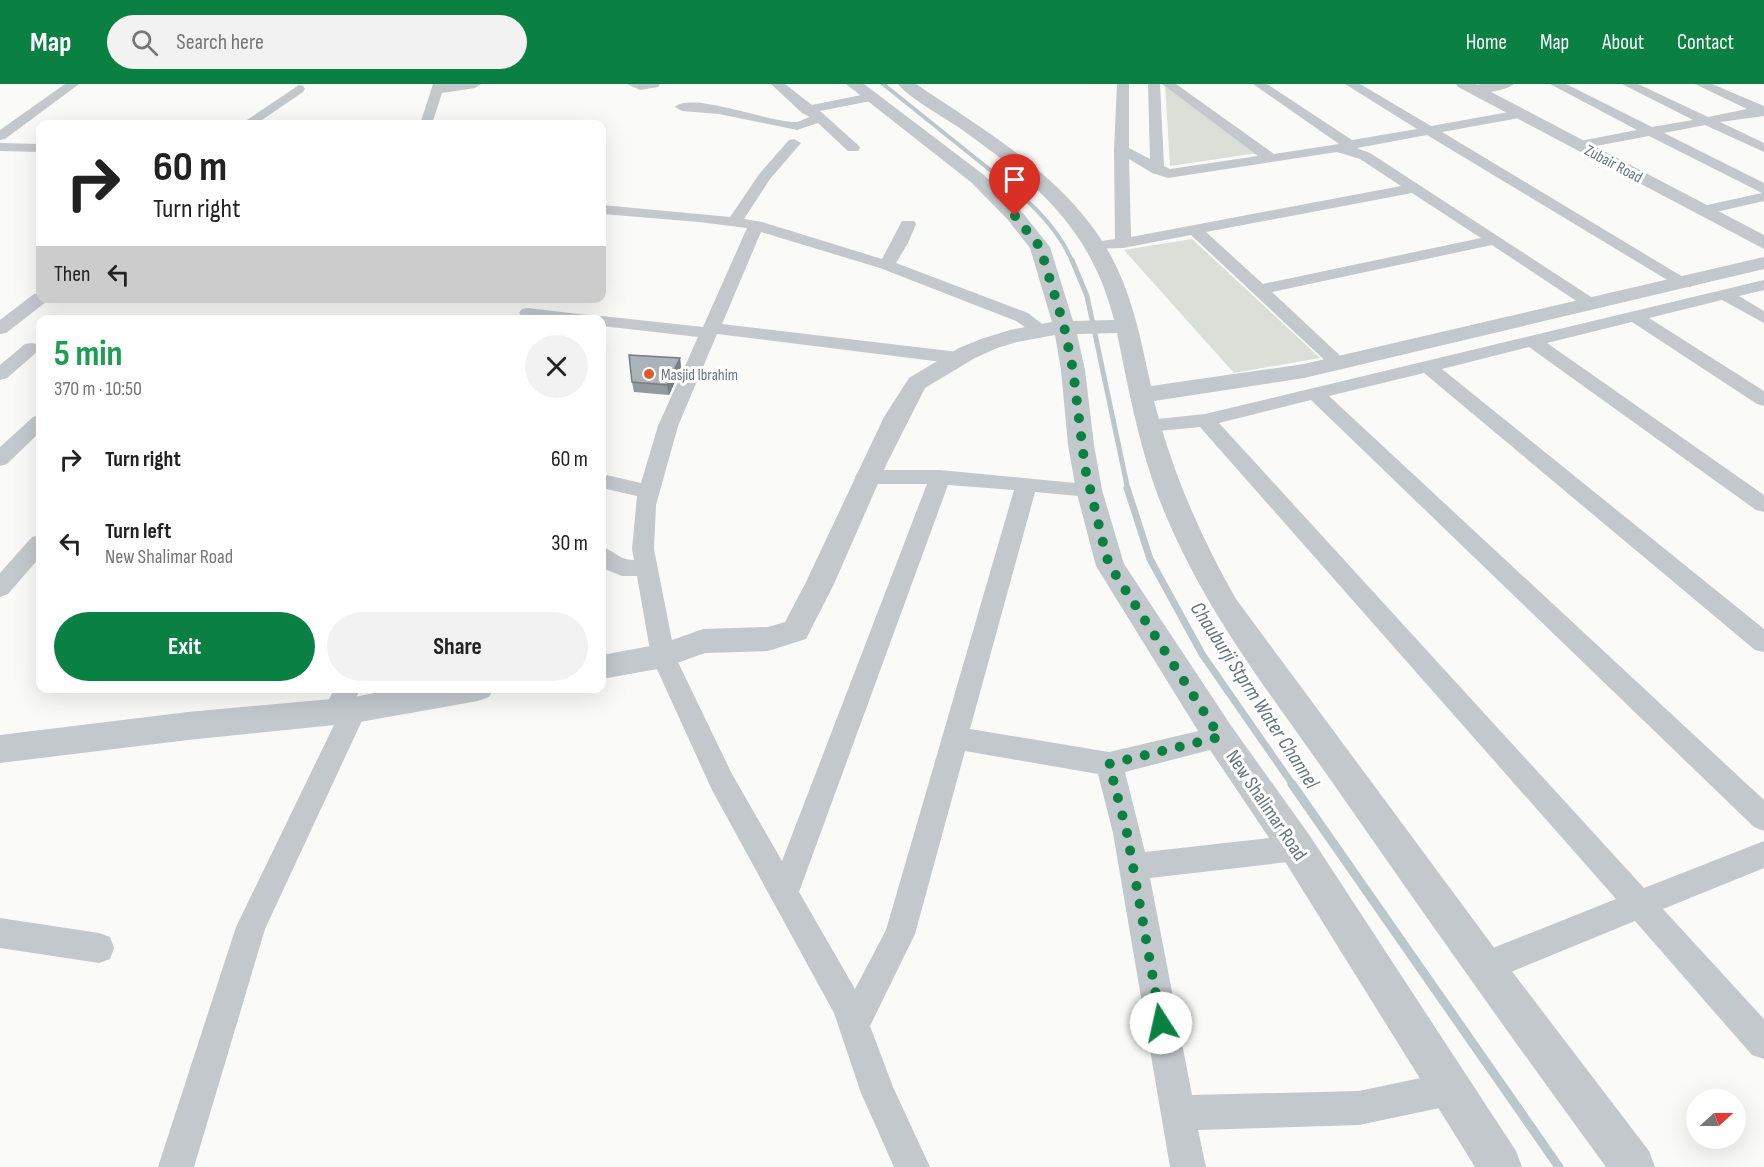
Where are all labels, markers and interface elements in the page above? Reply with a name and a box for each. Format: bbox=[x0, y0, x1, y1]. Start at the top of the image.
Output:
search box bbox=[107, 15, 527, 69]
text: Map bbox=[30, 26, 71, 59]
icon: search bbox=[128, 26, 161, 59]
text: Search here bbox=[176, 29, 264, 56]
text: Home bbox=[1466, 30, 1507, 55]
text: Map bbox=[1540, 30, 1569, 55]
text: About bbox=[1602, 30, 1644, 55]
text: Contact bbox=[1677, 30, 1734, 55]
street label: Zubair Road bbox=[1581, 141, 1645, 187]
text: 60 m bbox=[153, 142, 227, 193]
icon: right bbox=[54, 144, 132, 222]
pin bbox=[989, 154, 1040, 216]
icon: arrive bbox=[998, 163, 1031, 196]
text: Turn right bbox=[153, 193, 240, 225]
icon: left bbox=[102, 258, 135, 291]
text: Then bbox=[54, 261, 90, 288]
text: 5 min bbox=[54, 333, 123, 376]
button: close bbox=[525, 335, 588, 398]
place label: Masjid Ibrahim bbox=[661, 366, 738, 385]
marker: Masjid Ibrahim bbox=[642, 367, 656, 381]
text: 370 m · 10:50 bbox=[54, 377, 142, 401]
icon: right bbox=[54, 443, 87, 476]
text: Turn right bbox=[105, 446, 181, 473]
text: 60 m bbox=[551, 446, 588, 473]
text: Turn left bbox=[105, 518, 171, 545]
icon: left bbox=[54, 527, 87, 560]
text: 30 m bbox=[551, 530, 588, 557]
text: New Shalimar Road bbox=[105, 545, 233, 569]
water label: Chauburji Stprm Water Channel bbox=[1185, 597, 1325, 794]
button: Exit bbox=[54, 612, 315, 681]
button: Share bbox=[327, 612, 588, 681]
street label: New Shalimar Road bbox=[1220, 746, 1312, 865]
position arrow bbox=[1129, 991, 1193, 1055]
north arrow bbox=[1686, 1089, 1746, 1149]
map controls bbox=[1686, 1089, 1746, 1149]

